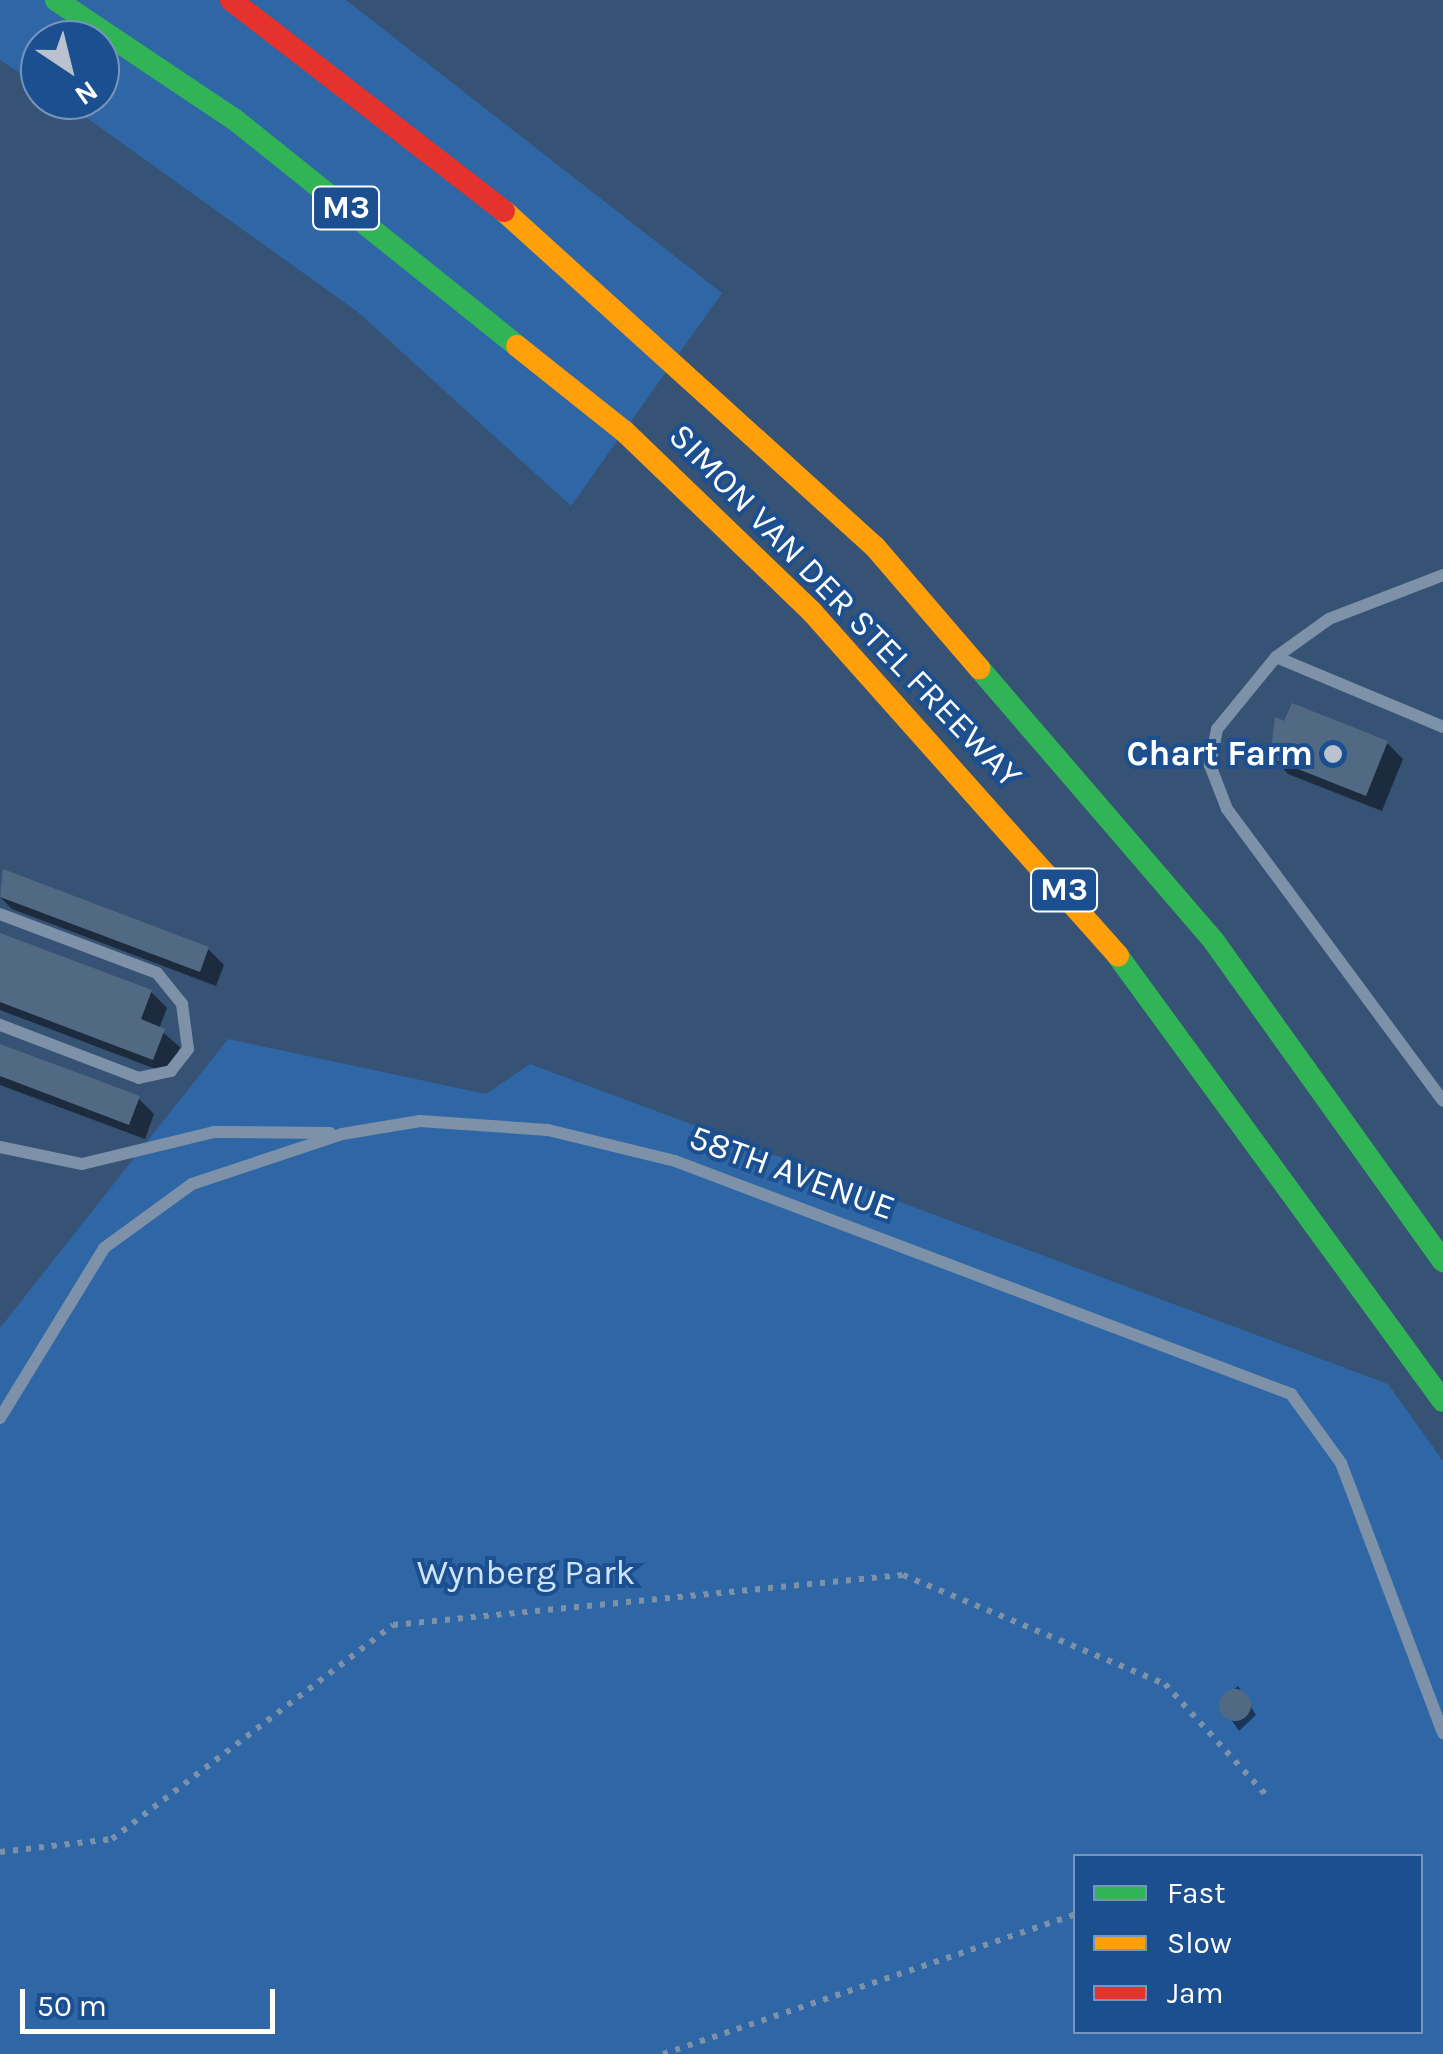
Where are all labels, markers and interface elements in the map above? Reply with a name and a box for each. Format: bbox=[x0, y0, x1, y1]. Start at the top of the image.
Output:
north arrow bbox=[20, 20, 120, 120]
text: N bbox=[69, 74, 104, 113]
road number: M3 bbox=[311, 181, 381, 235]
street label: SIMON VAN DER STEL FREEWAY bbox=[660, 415, 1030, 797]
place label: Chart Farm bbox=[1126, 733, 1313, 775]
marker: Chart Farm bbox=[1322, 743, 1344, 765]
road number: M3 bbox=[1029, 863, 1099, 917]
street label: 58TH AVENUE bbox=[684, 1116, 900, 1230]
park label: Wynberg Park bbox=[417, 1552, 635, 1594]
legend bbox=[1073, 1854, 1423, 2034]
text: Fast bbox=[1167, 1875, 1226, 1911]
text: Slow bbox=[1167, 1925, 1232, 1961]
scale bar bbox=[25, 1969, 280, 2031]
text: Jam bbox=[1167, 1975, 1224, 2011]
text: 50 m bbox=[37, 1988, 107, 2024]

